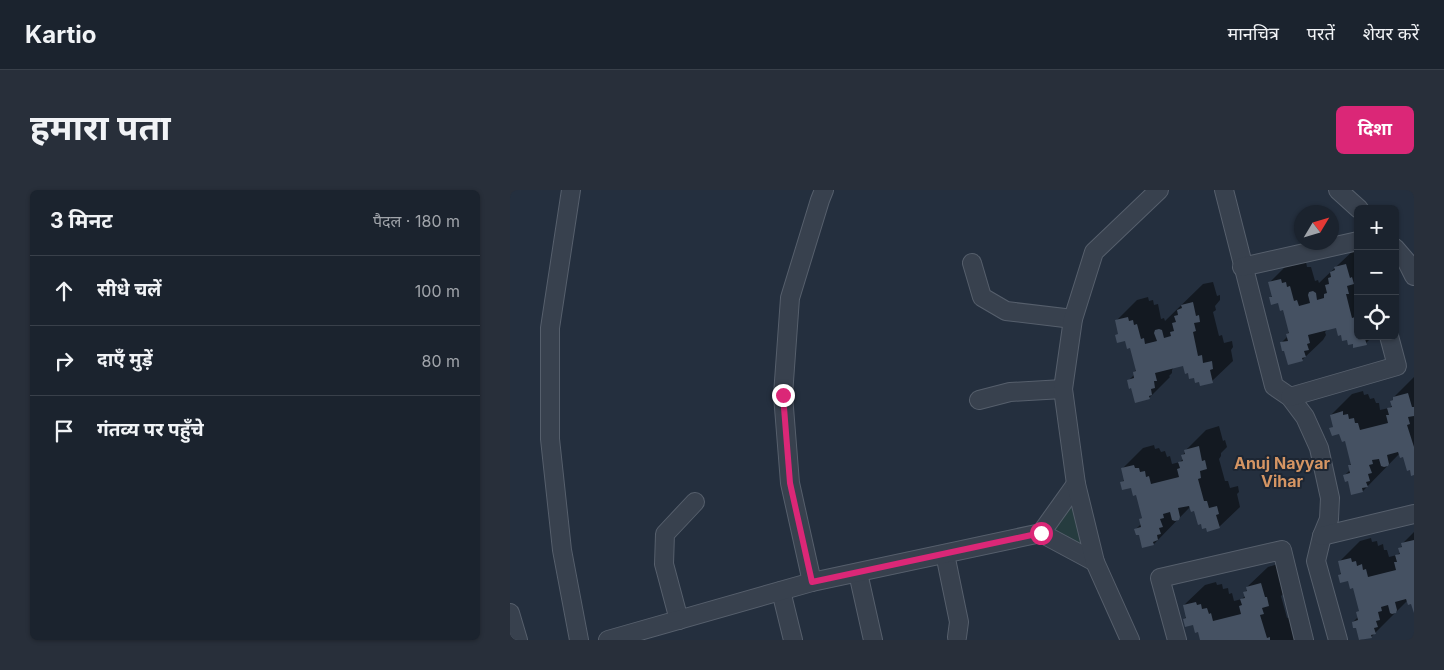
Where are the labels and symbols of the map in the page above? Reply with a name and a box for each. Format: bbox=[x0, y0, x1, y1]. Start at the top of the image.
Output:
north arrow bbox=[1294, 205, 1339, 250]
route end bbox=[772, 384, 795, 407]
district label: Anuj Nayyar Vihar bbox=[1234, 453, 1331, 491]
route start bbox=[1030, 522, 1053, 545]

